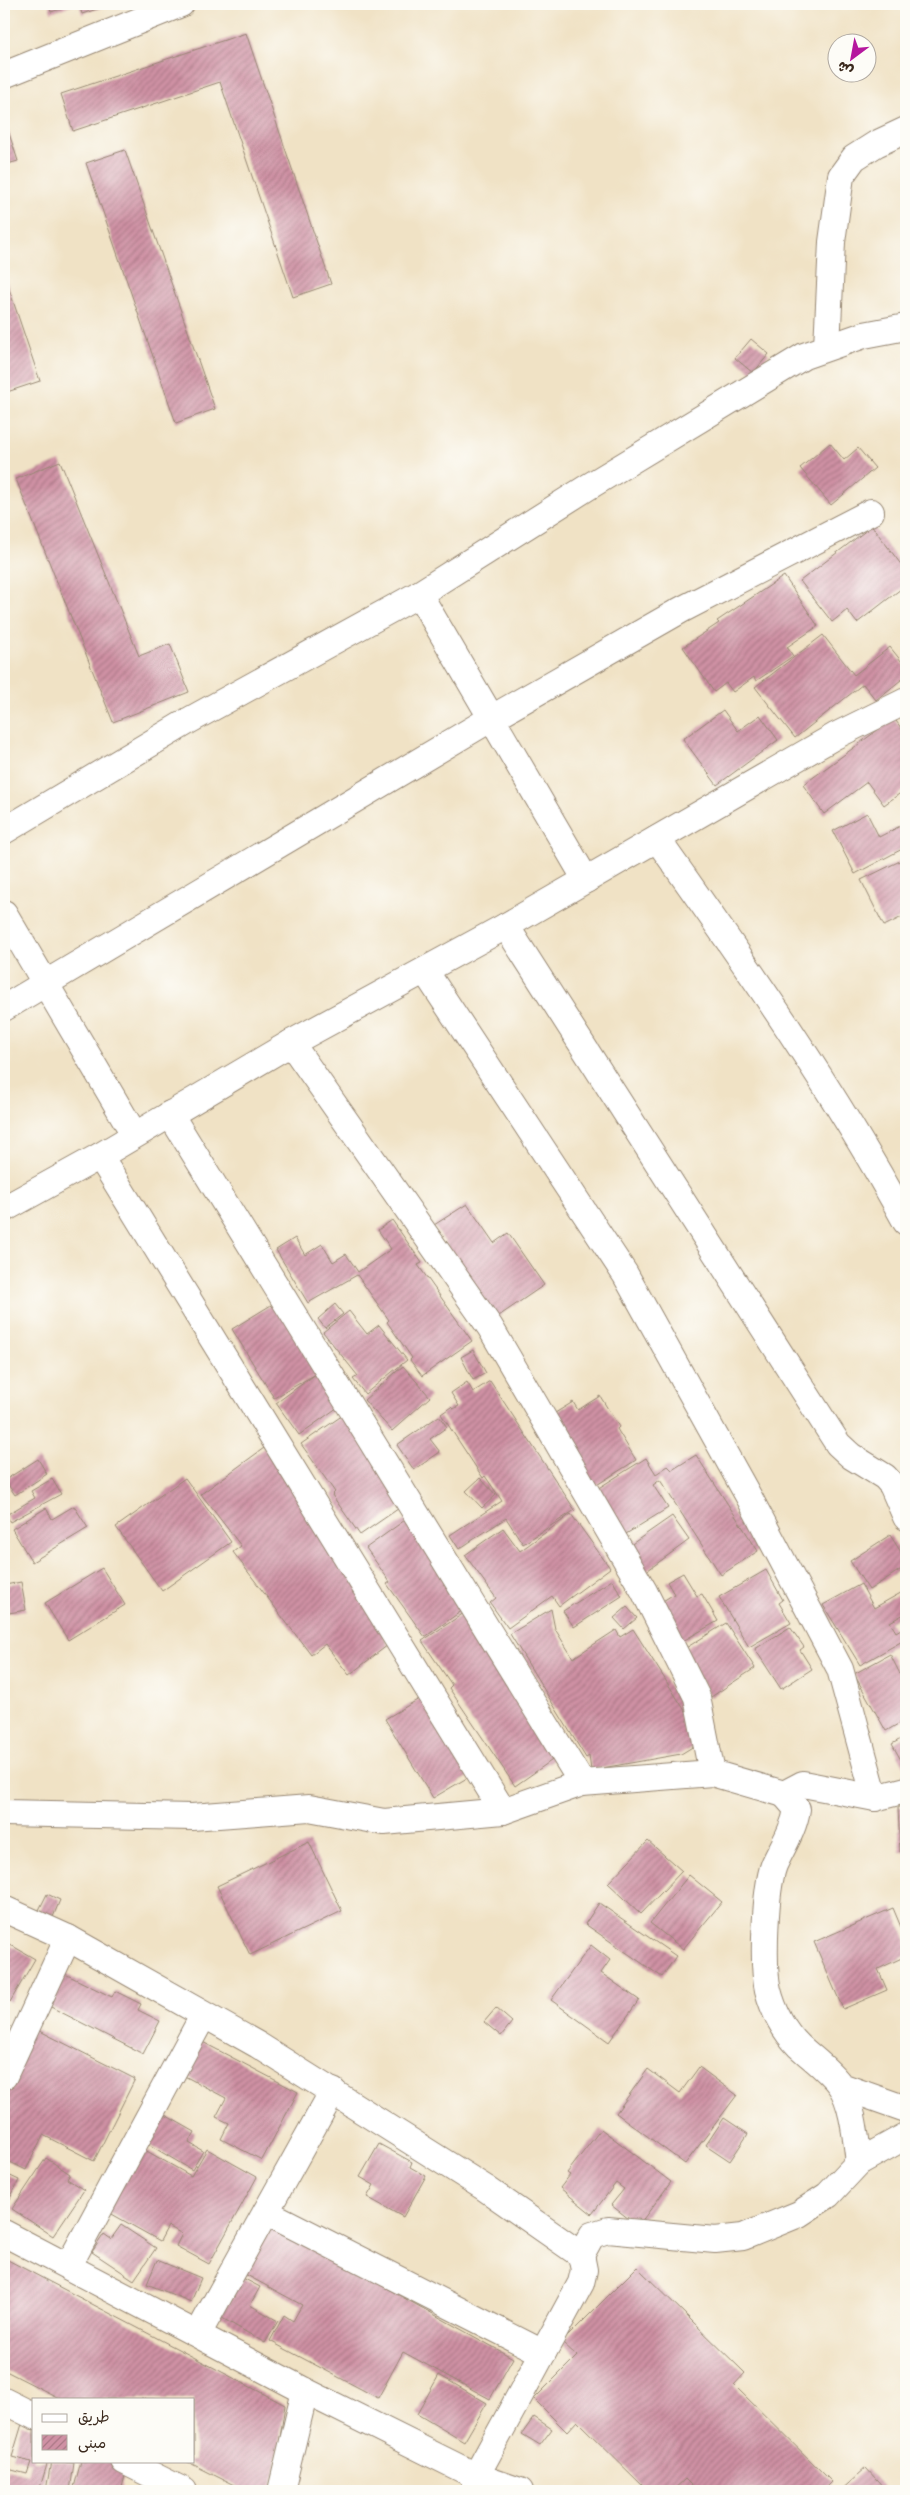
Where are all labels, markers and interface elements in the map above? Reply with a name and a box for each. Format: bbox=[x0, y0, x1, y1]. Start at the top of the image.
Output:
north arrow bbox=[828, 32, 878, 82]
text: ش bbox=[834, 57, 856, 81]
legend bbox=[32, 2398, 195, 2462]
text: طريق bbox=[78, 2407, 110, 2426]
text: مبنى bbox=[78, 2433, 106, 2453]

